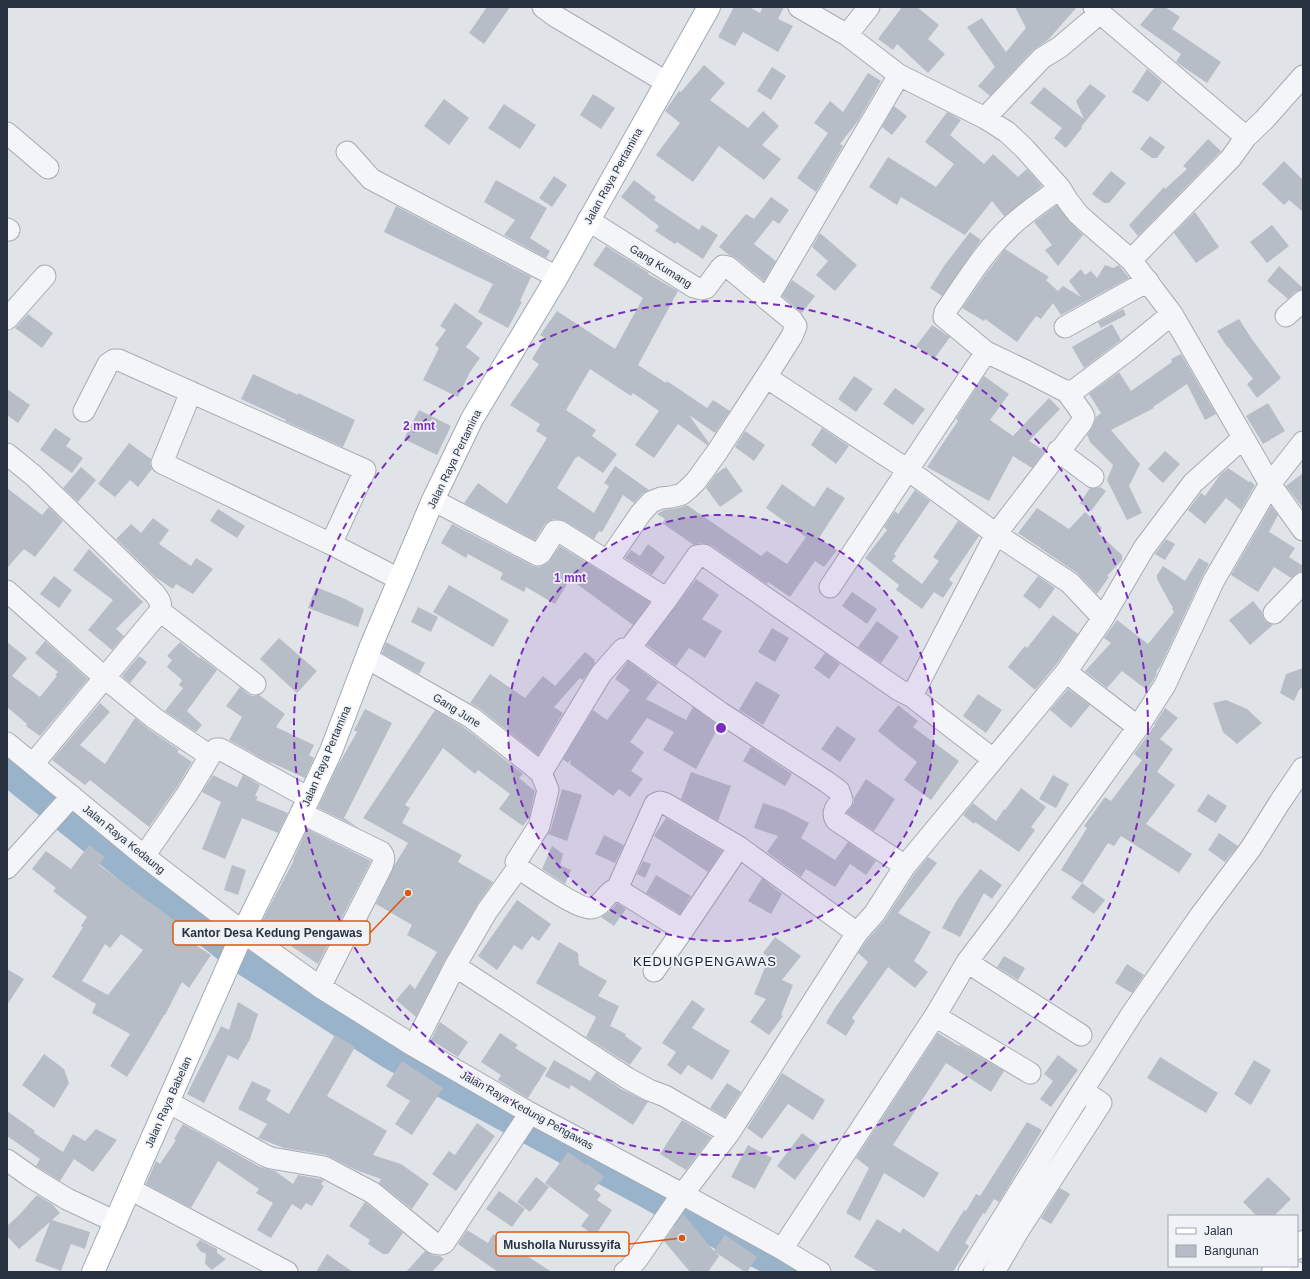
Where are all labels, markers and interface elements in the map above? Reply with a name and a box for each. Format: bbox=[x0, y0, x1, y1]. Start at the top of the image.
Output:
street label: Jalan Raya Pertamina bbox=[582, 125, 645, 226]
street label: Gang Kumang bbox=[628, 242, 694, 290]
street label: Jalan Raya Pertamina bbox=[425, 407, 483, 510]
text: 2 mnt bbox=[403, 419, 435, 433]
text: 1 mnt bbox=[554, 571, 586, 585]
street label: Gang June bbox=[431, 691, 483, 729]
street label: Jalan Raya Pertamina bbox=[299, 703, 353, 808]
centre of rings bbox=[714, 721, 728, 735]
street label: Jalan Raya Kedaung bbox=[81, 802, 167, 876]
callout: Kantor Desa Kedung Pengawas bbox=[173, 921, 370, 945]
text: Kantor Desa Kedung Pengawas bbox=[182, 926, 363, 940]
district label: KEDUNGPENGAWAS bbox=[633, 954, 777, 969]
street label: Jalan Raya Babelan bbox=[142, 1055, 194, 1149]
street label: Jalan Raya Kedung Pengawas bbox=[458, 1068, 596, 1152]
legend bbox=[1168, 1215, 1298, 1267]
text: Jalan bbox=[1204, 1224, 1233, 1238]
callout: Musholla Nurussyifa bbox=[496, 1232, 629, 1256]
text: Musholla Nurussyifa bbox=[503, 1238, 621, 1252]
text: Bangunan bbox=[1204, 1244, 1259, 1258]

